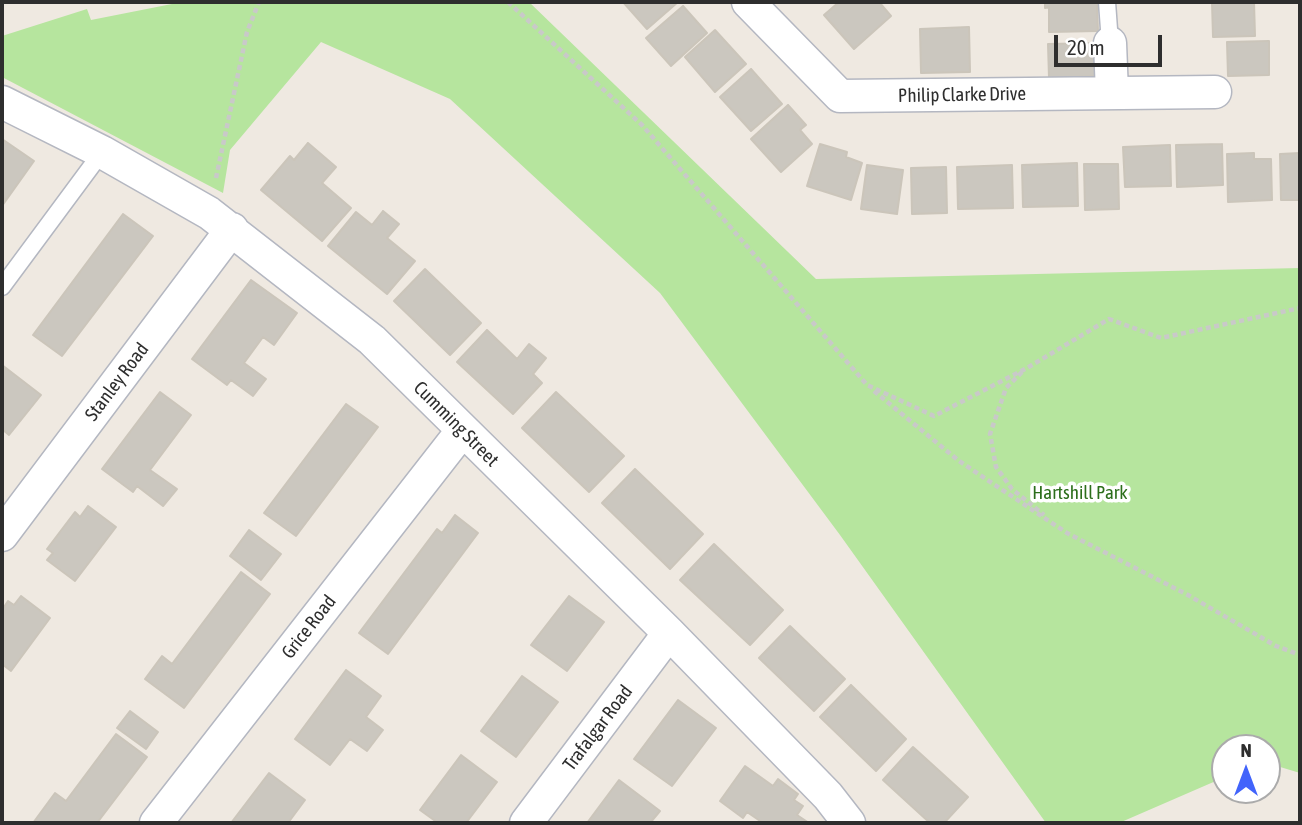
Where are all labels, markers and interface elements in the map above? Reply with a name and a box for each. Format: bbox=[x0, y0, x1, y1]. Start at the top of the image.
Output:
scale bar bbox=[1057, 21, 1166, 65]
text: 20 m bbox=[1067, 35, 1105, 59]
street label: Philip Clarke Drive bbox=[898, 82, 1026, 108]
street label: Stanley Road bbox=[80, 339, 154, 425]
street label: Cumming Street bbox=[409, 377, 503, 471]
park label: Hartshill Park bbox=[1032, 482, 1128, 504]
street label: Grice Road bbox=[277, 591, 341, 663]
street label: Trafalgar Road bbox=[558, 681, 638, 775]
north arrow bbox=[1211, 734, 1281, 804]
text: N bbox=[1240, 739, 1252, 761]

